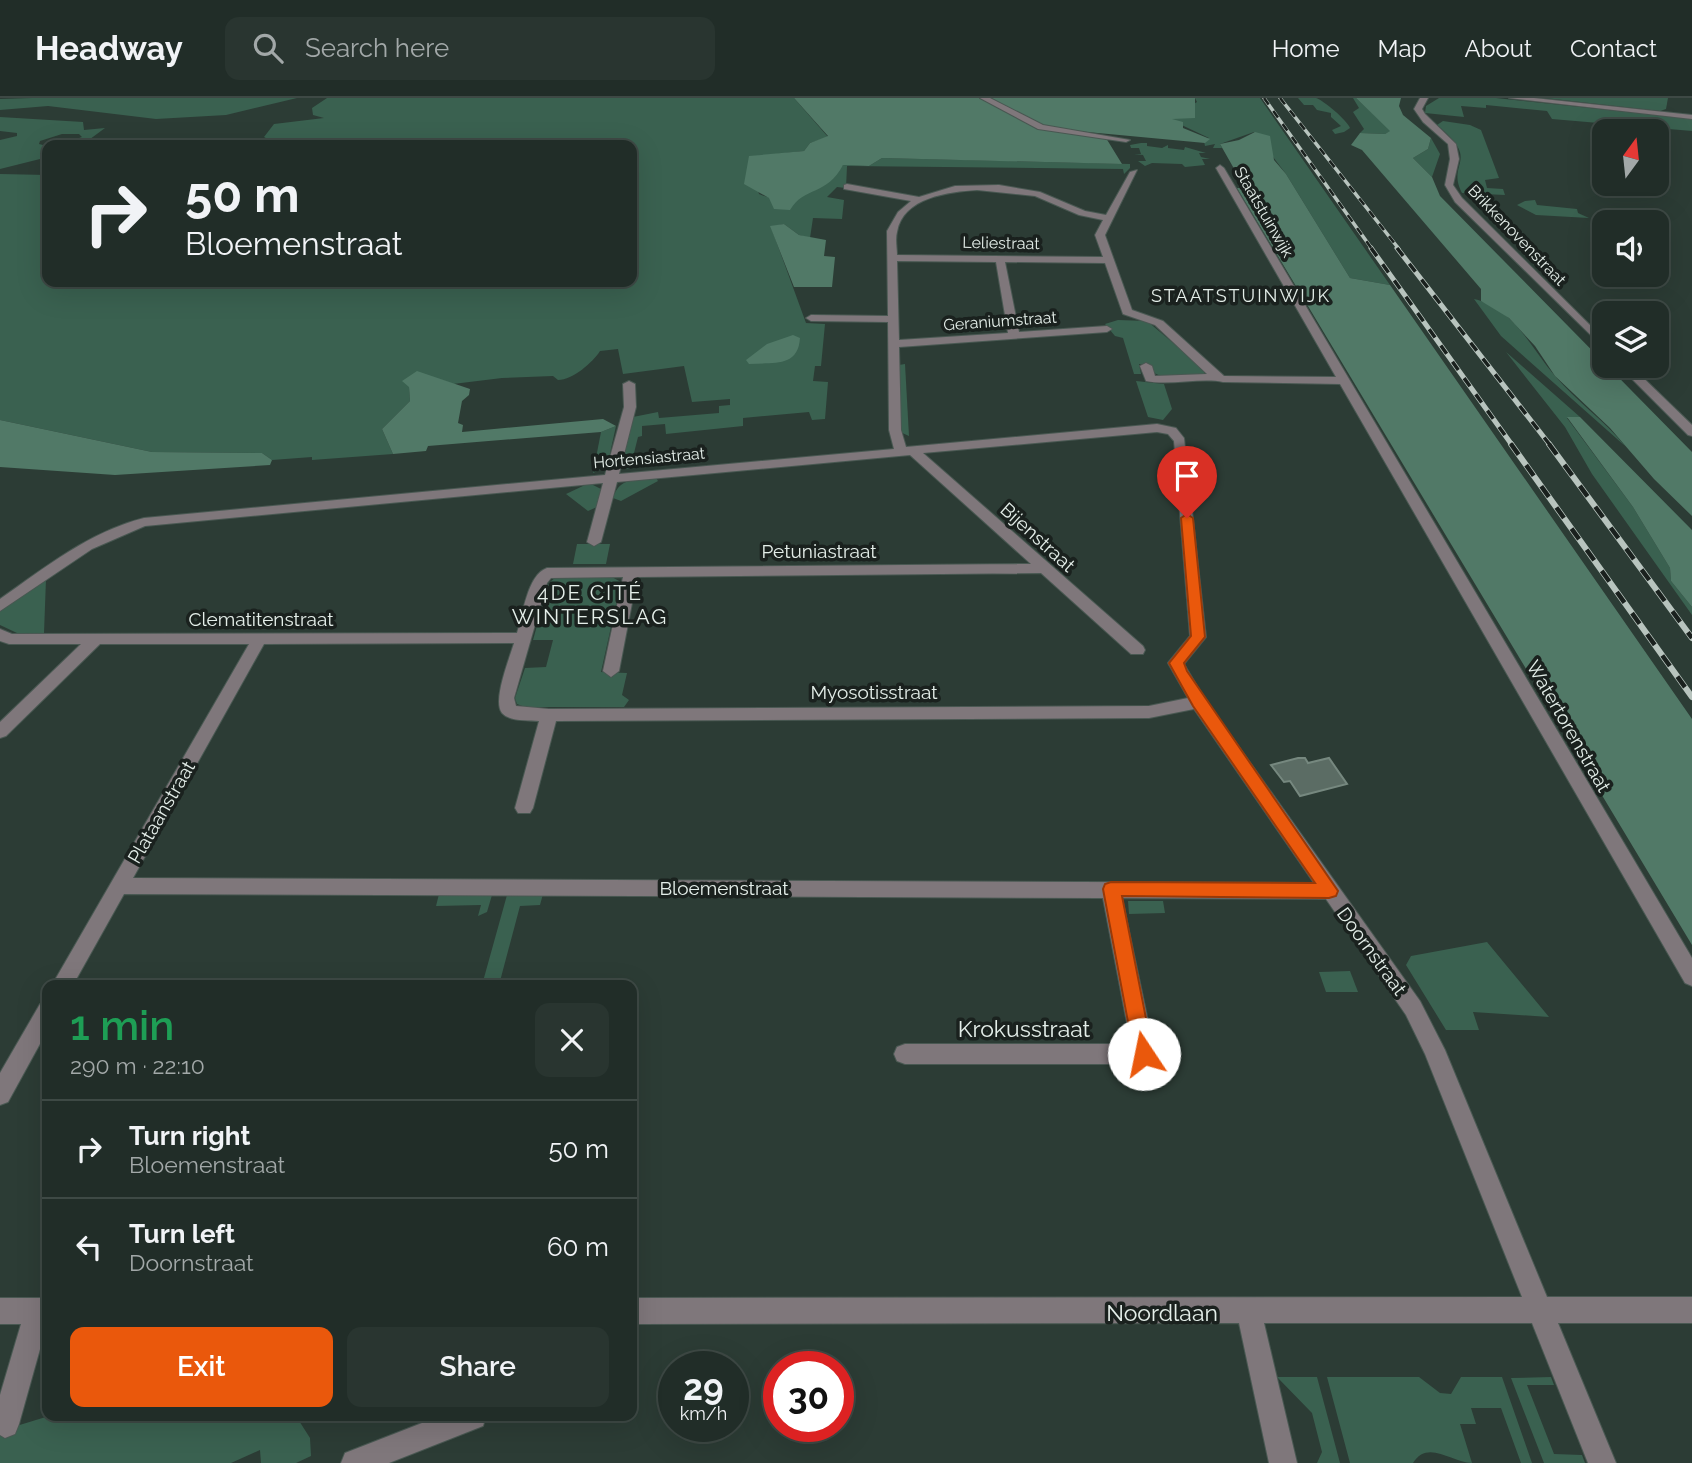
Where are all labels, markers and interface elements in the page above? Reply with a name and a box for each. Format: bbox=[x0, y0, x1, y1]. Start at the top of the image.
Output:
search box bbox=[225, 17, 715, 80]
text: Headway bbox=[35, 29, 183, 68]
icon: search bbox=[249, 29, 287, 67]
text: Search here bbox=[305, 33, 449, 63]
text: Home bbox=[1272, 34, 1340, 63]
text: Map bbox=[1378, 34, 1426, 63]
text: About bbox=[1464, 34, 1532, 63]
text: Contact bbox=[1570, 34, 1657, 63]
north arrow bbox=[1592, 119, 1670, 196]
map controls bbox=[1592, 119, 1669, 378]
street label: Staatstuinwijk bbox=[1230, 163, 1298, 261]
text: 50 m bbox=[185, 166, 300, 223]
icon: right bbox=[70, 168, 161, 259]
street label: Brikkenovenstraat bbox=[1464, 181, 1570, 290]
button: sound bbox=[1592, 210, 1669, 287]
text: Bloemenstraat bbox=[185, 225, 403, 262]
street label: Leliestraat bbox=[962, 233, 1040, 253]
district label: STAATSTUINWIJK bbox=[1151, 285, 1331, 306]
button: layers bbox=[1592, 301, 1669, 378]
street label: Geraniumstraat bbox=[943, 308, 1058, 334]
street label: Hortensiastraat bbox=[592, 444, 706, 472]
pin bbox=[1157, 446, 1217, 518]
icon: arrive bbox=[1168, 457, 1206, 495]
street label: Bijenstraat bbox=[996, 498, 1080, 577]
street label: Petuniastraat bbox=[761, 540, 877, 562]
district label: 4DE CITÉ WINTERSLAG bbox=[512, 580, 668, 629]
street label: Clematitenstraat bbox=[188, 608, 334, 630]
street label: Watertorenstraat bbox=[1522, 656, 1616, 796]
street label: Myosotisstraat bbox=[810, 681, 938, 703]
street label: Plataanstraat bbox=[123, 756, 199, 867]
street label: Bloemenstraat bbox=[659, 877, 789, 899]
street label: Doornstraat bbox=[1333, 903, 1412, 1000]
text: 1 min bbox=[70, 1001, 174, 1050]
button: close bbox=[535, 1003, 609, 1077]
street label: Krokusstraat bbox=[958, 1015, 1091, 1042]
position arrow bbox=[1107, 1017, 1181, 1091]
text: 290 m · 22:10 bbox=[70, 1052, 205, 1079]
text: Turn right bbox=[129, 1121, 250, 1151]
icon: right bbox=[70, 1130, 108, 1168]
text: 50 m bbox=[548, 1134, 609, 1164]
text: Bloemenstraat bbox=[129, 1151, 285, 1178]
text: Turn left bbox=[129, 1219, 235, 1249]
icon: left bbox=[70, 1228, 108, 1266]
text: 60 m bbox=[547, 1232, 609, 1262]
text: Doornstraat bbox=[129, 1249, 254, 1276]
street label: Noordlaan bbox=[1106, 1299, 1218, 1326]
button: Exit bbox=[70, 1327, 333, 1407]
button: Share bbox=[347, 1327, 609, 1407]
speed limit sign: 30 bbox=[763, 1351, 854, 1442]
text: 29 bbox=[683, 1367, 724, 1408]
text: km/h bbox=[680, 1403, 727, 1424]

